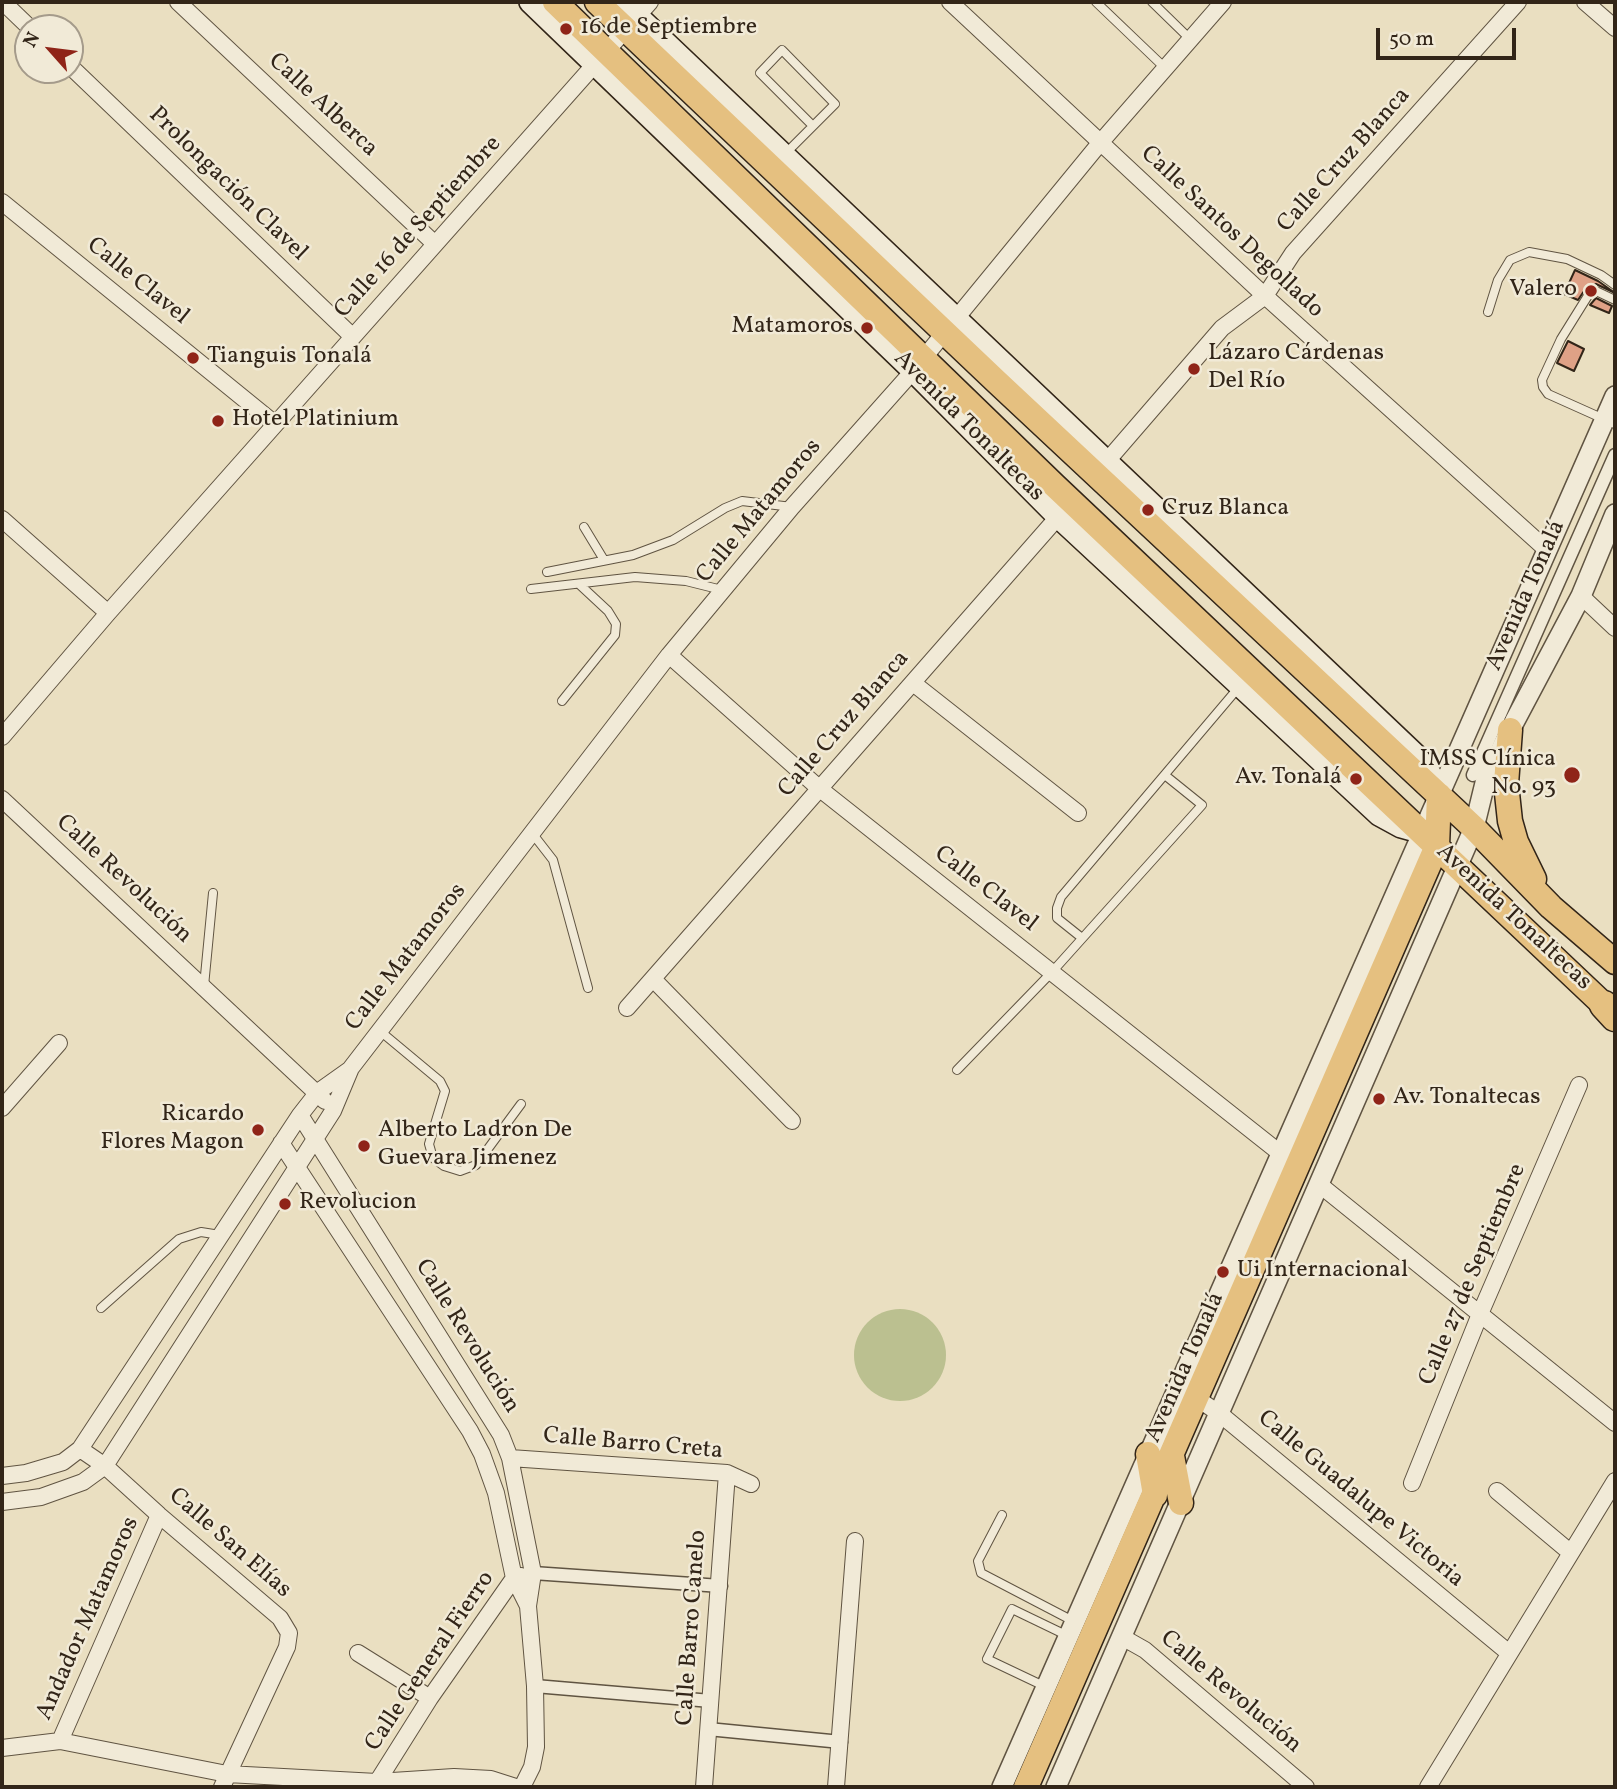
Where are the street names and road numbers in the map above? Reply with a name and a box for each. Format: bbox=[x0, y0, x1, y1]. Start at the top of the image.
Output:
street label: Calle Alberca bbox=[261, 48, 383, 164]
street label: Calle Cruz Blanca bbox=[1272, 83, 1418, 239]
street label: Prolongación Clavel bbox=[141, 102, 313, 268]
street label: Calle 16 de Septiembre bbox=[330, 131, 508, 325]
street label: Calle Santos Degollado bbox=[1133, 141, 1329, 325]
street label: Calle Clavel bbox=[80, 232, 194, 332]
street label: Avenida Tonaltecas bbox=[886, 345, 1050, 509]
street label: Calle Matamoros bbox=[691, 434, 829, 590]
street label: Avenida Tonalá bbox=[1481, 516, 1573, 676]
street label: Calle Cruz Blanca bbox=[773, 646, 917, 804]
street label: Calle Revolución bbox=[49, 809, 197, 951]
street label: Avenida Tonaltecas bbox=[1429, 839, 1597, 997]
street label: Calle Clavel bbox=[928, 841, 1042, 939]
street label: Calle Matamoros bbox=[340, 878, 474, 1038]
street label: Calle 27 de Septiembre bbox=[1414, 1160, 1534, 1390]
street label: Calle Revolución bbox=[407, 1255, 525, 1419]
street label: Avenida Tonalá bbox=[1140, 1288, 1232, 1448]
street label: Calle Guadalupe Victoria bbox=[1251, 1405, 1469, 1595]
street label: Calle Barro Creta bbox=[542, 1423, 724, 1467]
street label: Calle San Elías bbox=[162, 1483, 296, 1605]
street label: Andador Matamoros bbox=[31, 1513, 147, 1725]
street label: Calle Barro Canelo bbox=[672, 1529, 714, 1727]
street label: Calle General Fierro bbox=[360, 1566, 502, 1758]
street label: Calle Revolución bbox=[1153, 1625, 1307, 1761]

